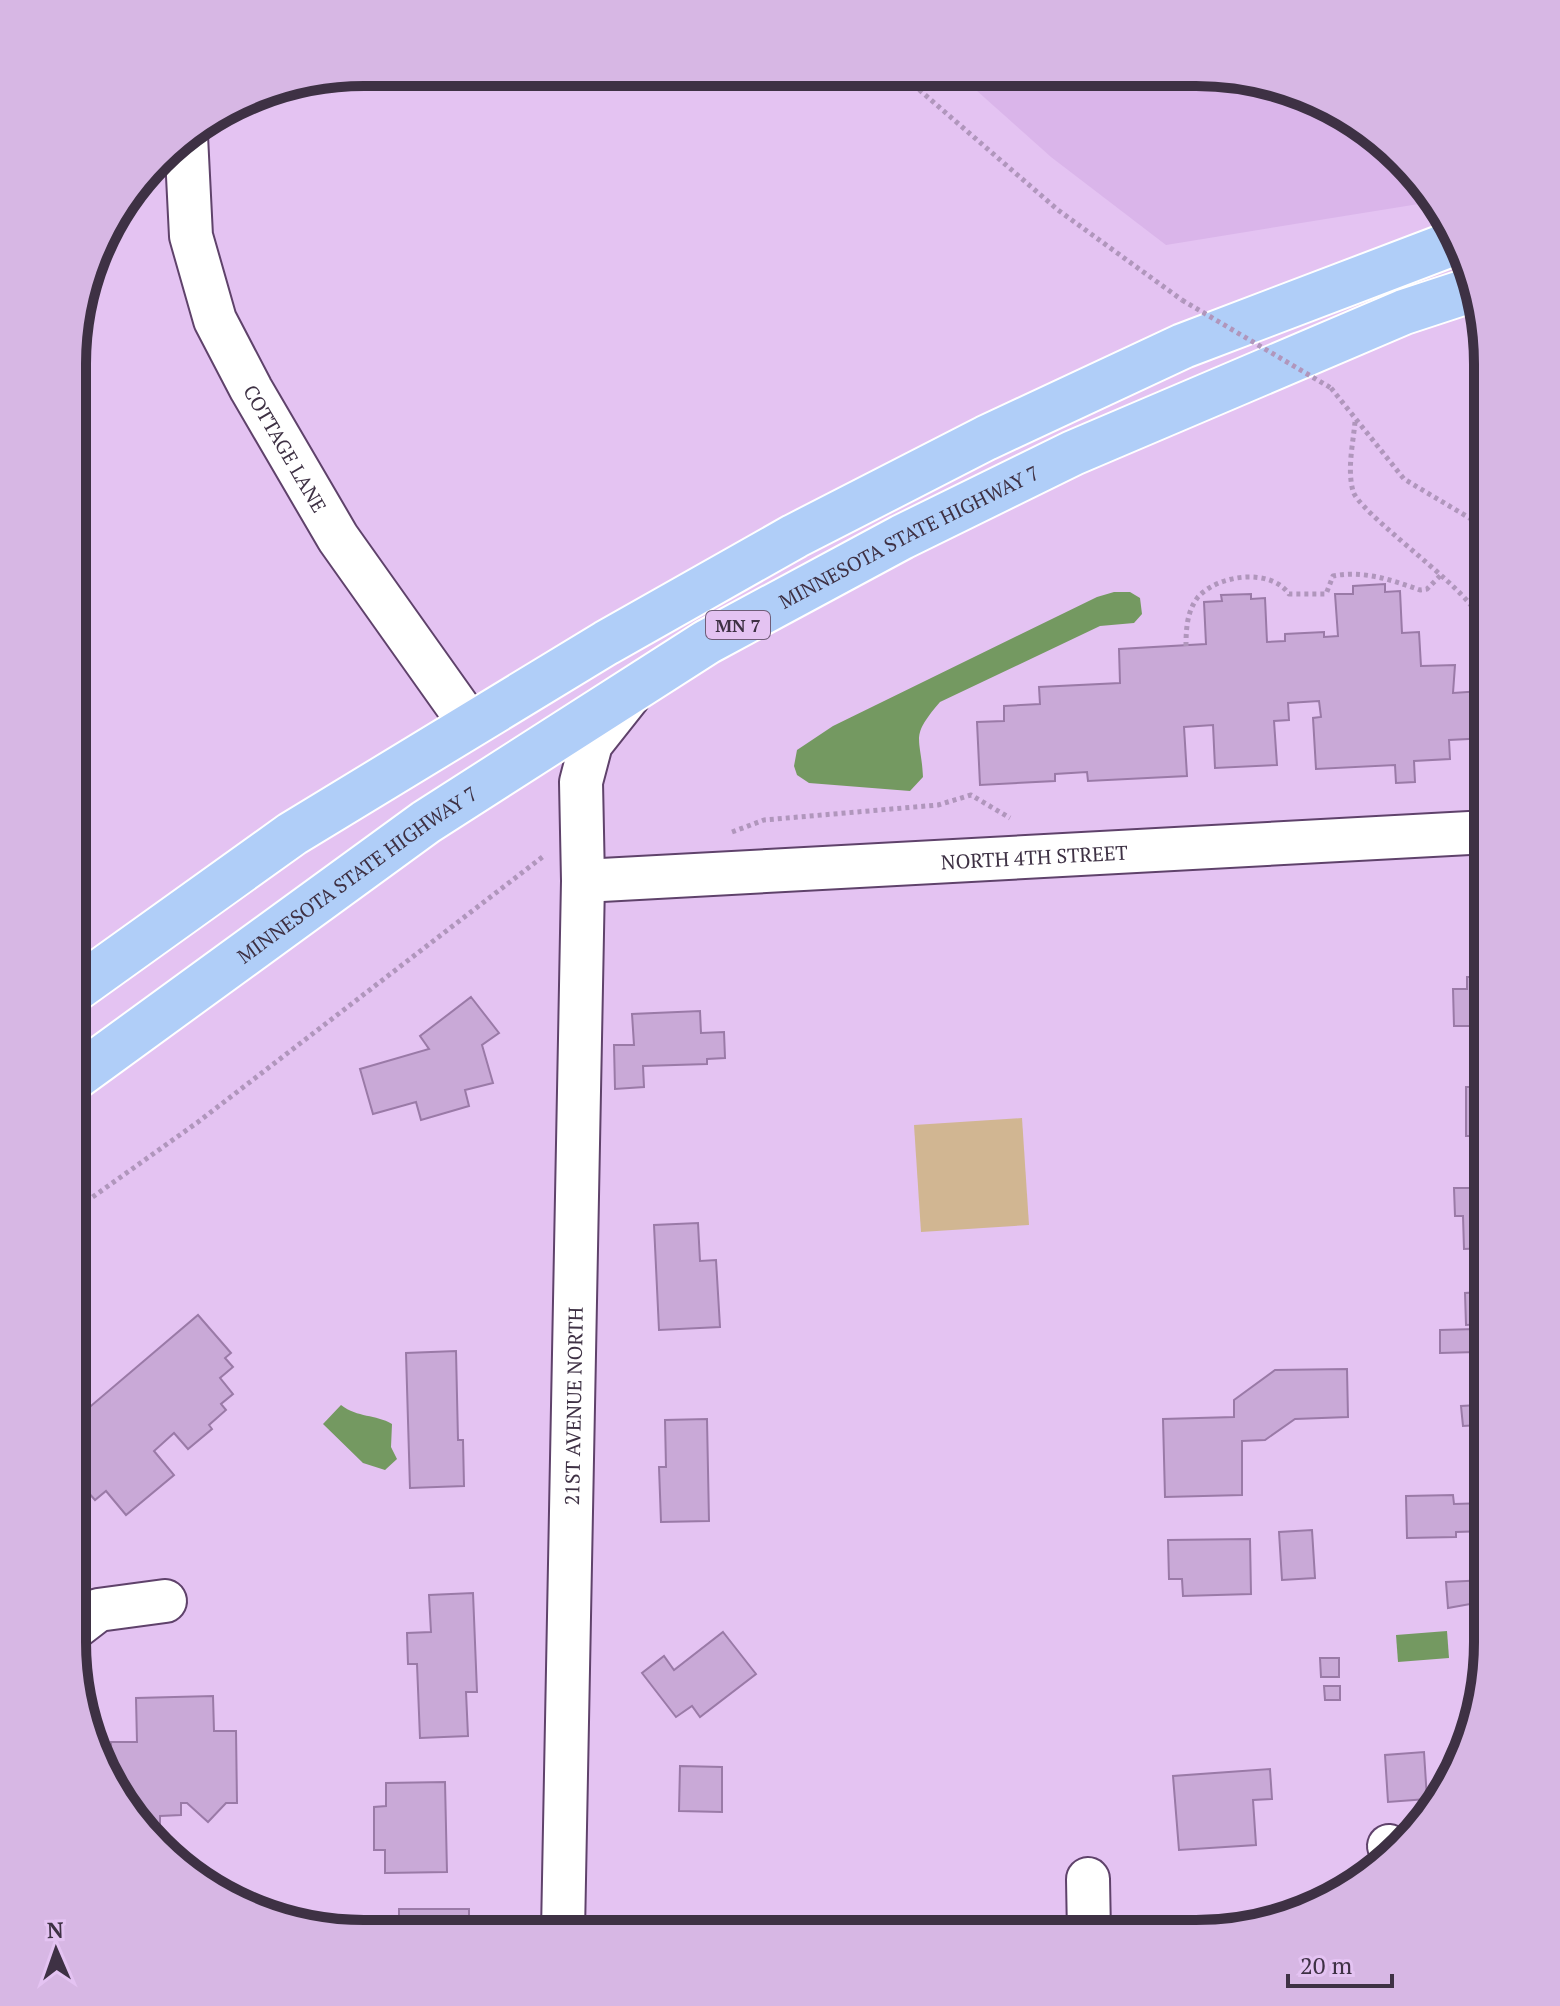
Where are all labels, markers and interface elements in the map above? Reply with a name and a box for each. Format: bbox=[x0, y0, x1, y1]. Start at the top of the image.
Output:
street label: COTTAGE LANE bbox=[238, 379, 334, 517]
street label: MINNESOTA STATE HIGHWAY 7 bbox=[774, 458, 1043, 614]
road number: MN 7 bbox=[706, 611, 770, 639]
street label: MINNESOTA STATE HIGHWAY 7 bbox=[231, 779, 482, 969]
street label: NORTH 4TH STREET bbox=[940, 838, 1128, 875]
street label: 21ST AVENUE NORTH bbox=[558, 1307, 588, 1506]
north arrow bbox=[16, 1910, 96, 1990]
text: N bbox=[46, 1915, 64, 1944]
scale bar bbox=[1288, 1938, 1392, 1988]
text: 20 m bbox=[1300, 1949, 1352, 1981]

